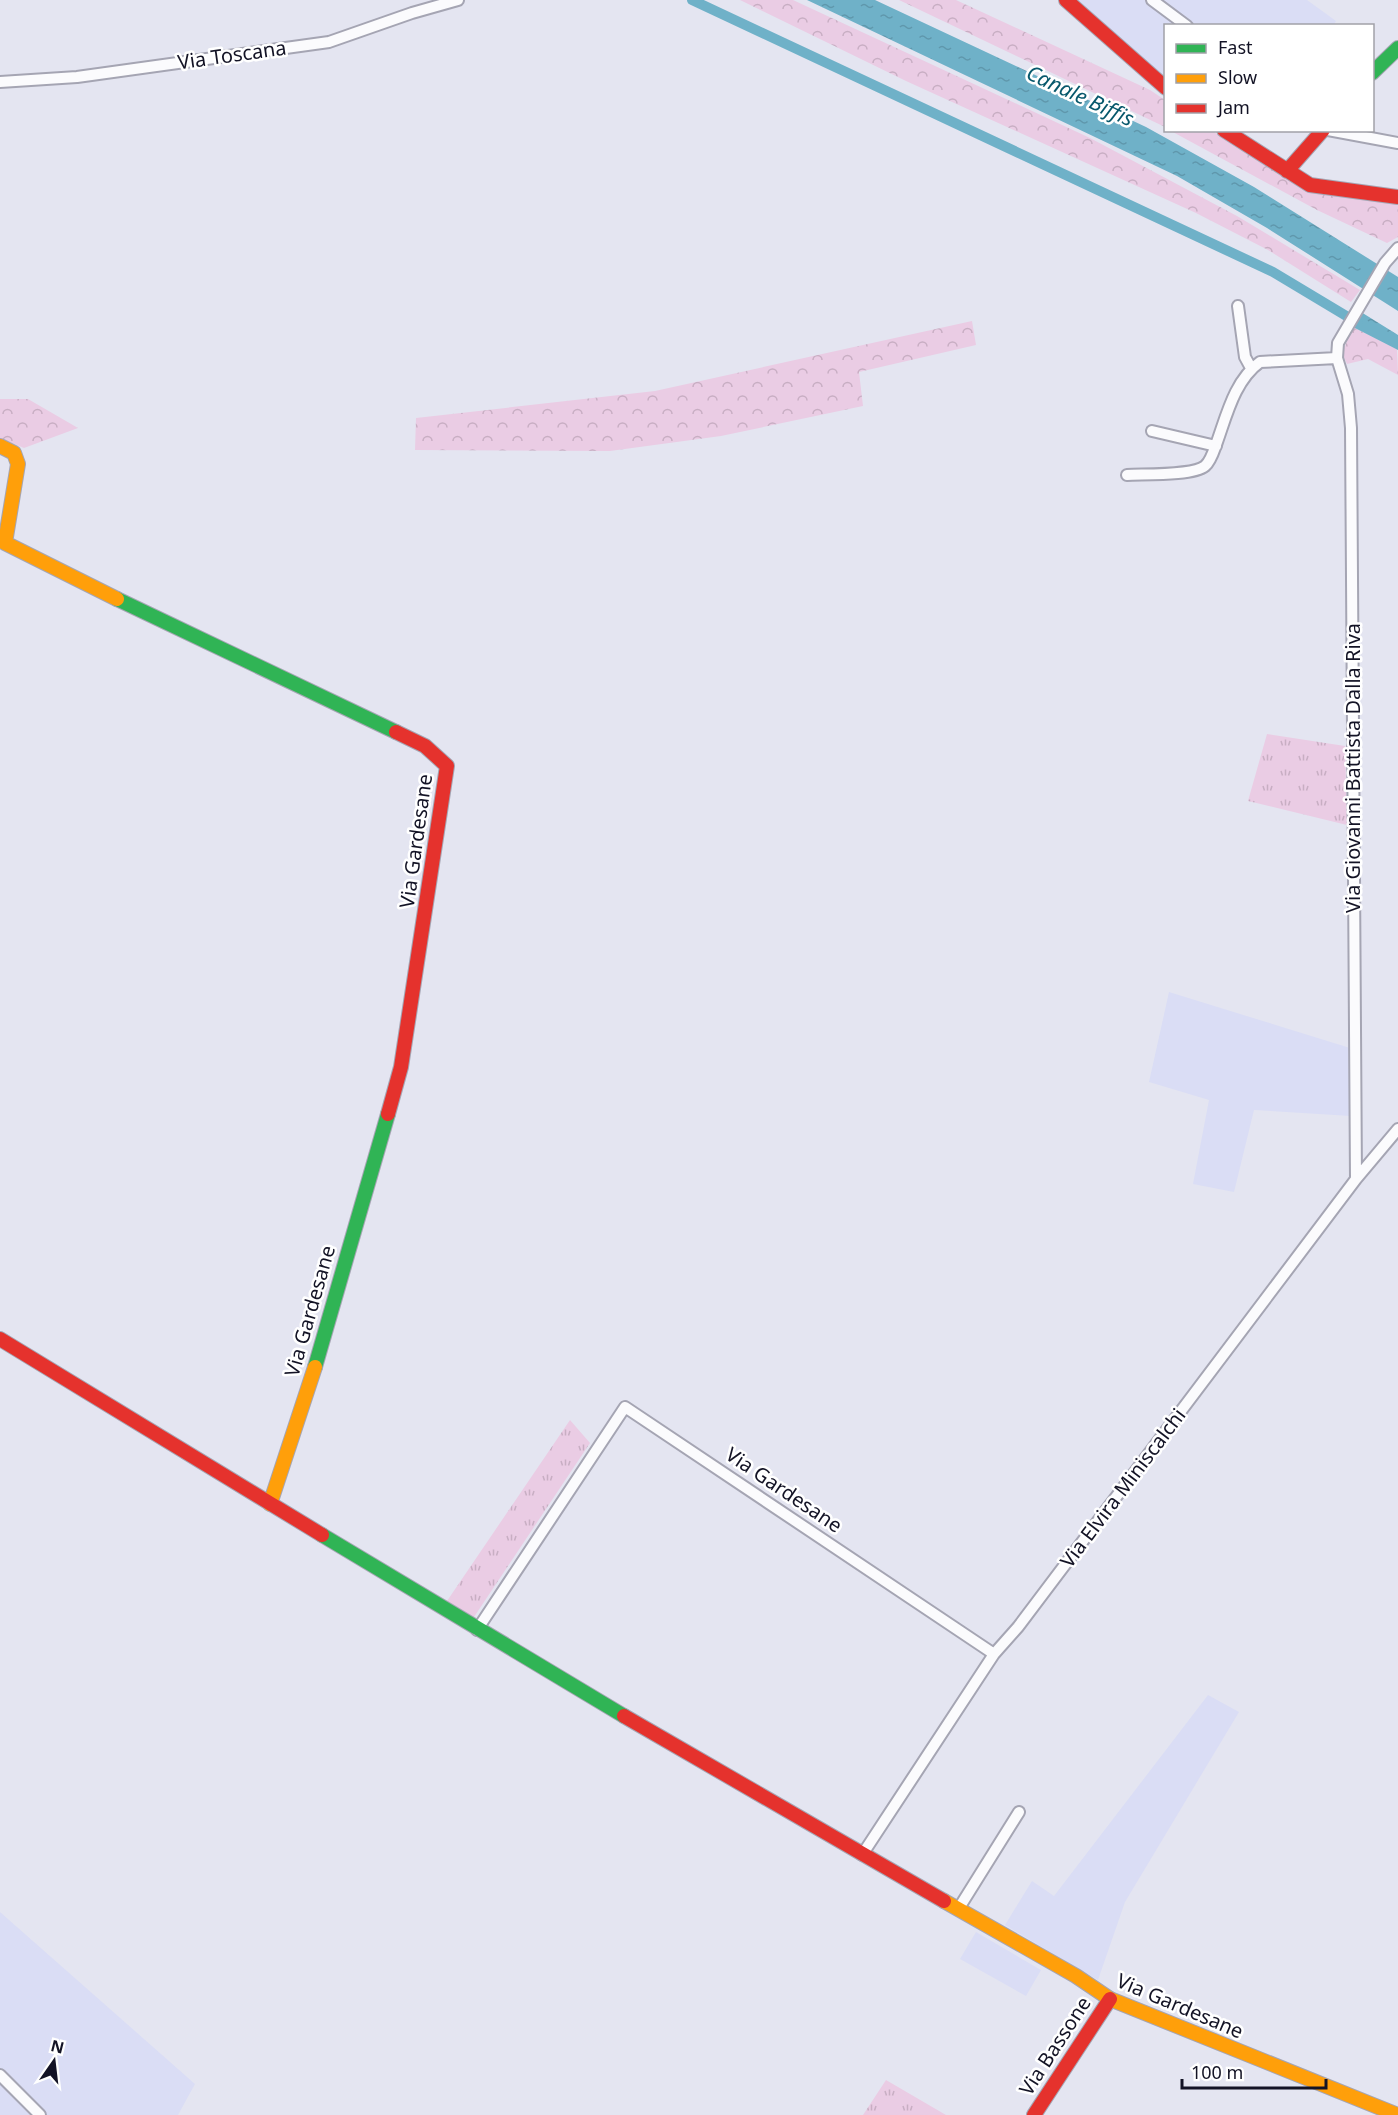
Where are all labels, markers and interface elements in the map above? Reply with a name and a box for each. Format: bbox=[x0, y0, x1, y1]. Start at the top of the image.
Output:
legend bbox=[1164, 24, 1374, 132]
street label: Via Toscana bbox=[176, 34, 288, 75]
text: Fast bbox=[1218, 35, 1253, 59]
water label: Canale Biffis bbox=[1022, 58, 1139, 132]
text: Slow bbox=[1218, 65, 1257, 89]
text: Jam bbox=[1216, 95, 1250, 119]
street label: Via Giovanni Battista Dalla Riva bbox=[1339, 623, 1366, 913]
street label: Via Gardesane bbox=[393, 772, 438, 910]
street label: Via Gardesane bbox=[278, 1242, 341, 1380]
street label: Via Elvira Miniscalchi bbox=[1054, 1403, 1191, 1573]
street label: Via Gardesane bbox=[721, 1441, 848, 1539]
street label: Via Gardesane bbox=[1113, 1967, 1248, 2044]
street label: Via Bassone bbox=[1013, 1991, 1097, 2100]
north arrow bbox=[24, 2031, 84, 2091]
text: N bbox=[49, 2034, 67, 2059]
scale bar bbox=[1182, 2052, 1326, 2090]
text: 100 m bbox=[1191, 2060, 1243, 2084]

